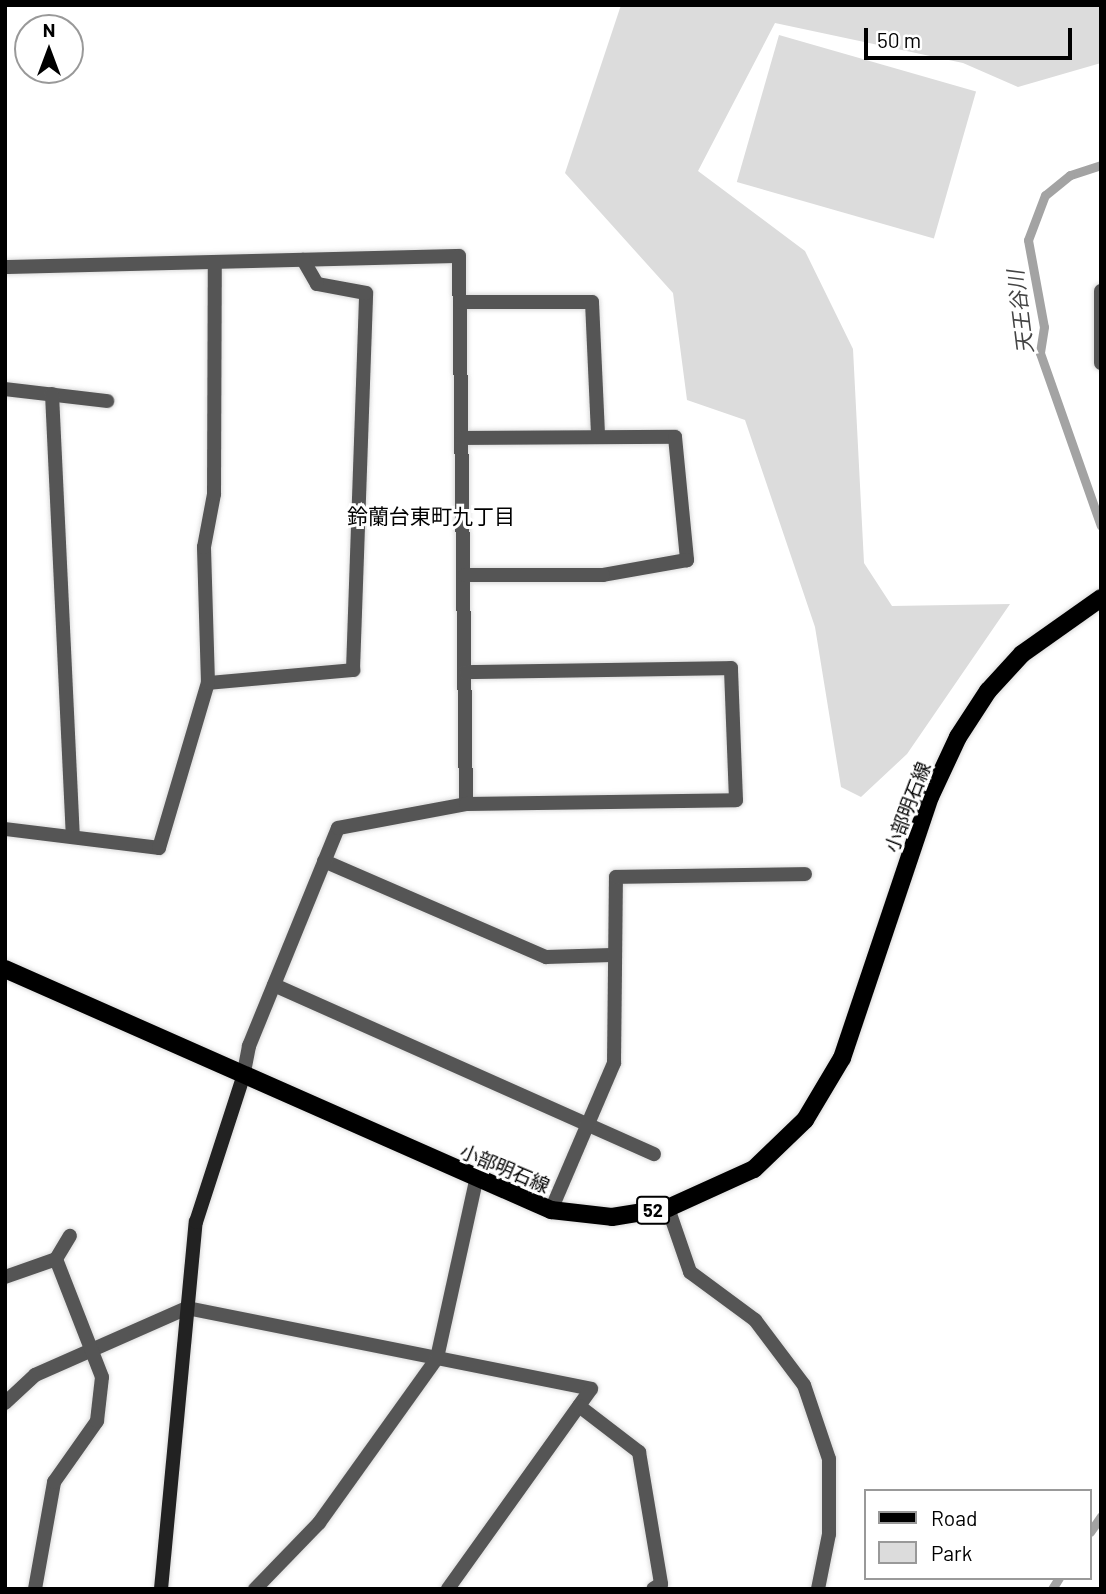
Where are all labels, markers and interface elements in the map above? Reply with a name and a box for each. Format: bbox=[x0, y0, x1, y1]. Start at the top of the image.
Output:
north arrow bbox=[14, 14, 84, 84]
scale bar bbox=[868, 14, 1076, 58]
text: N bbox=[43, 18, 55, 41]
text: 50 m bbox=[877, 27, 921, 52]
water label: 天王谷川 bbox=[1002, 269, 1038, 355]
district label: 鈴蘭台東町九丁目 bbox=[347, 503, 515, 529]
street label: 小部明石線 bbox=[879, 759, 935, 855]
street label: 小部明石線 bbox=[457, 1139, 553, 1197]
road number: 52 bbox=[636, 1196, 670, 1224]
legend bbox=[864, 1489, 1092, 1580]
text: Road bbox=[931, 1505, 977, 1530]
text: Park bbox=[931, 1540, 972, 1565]

